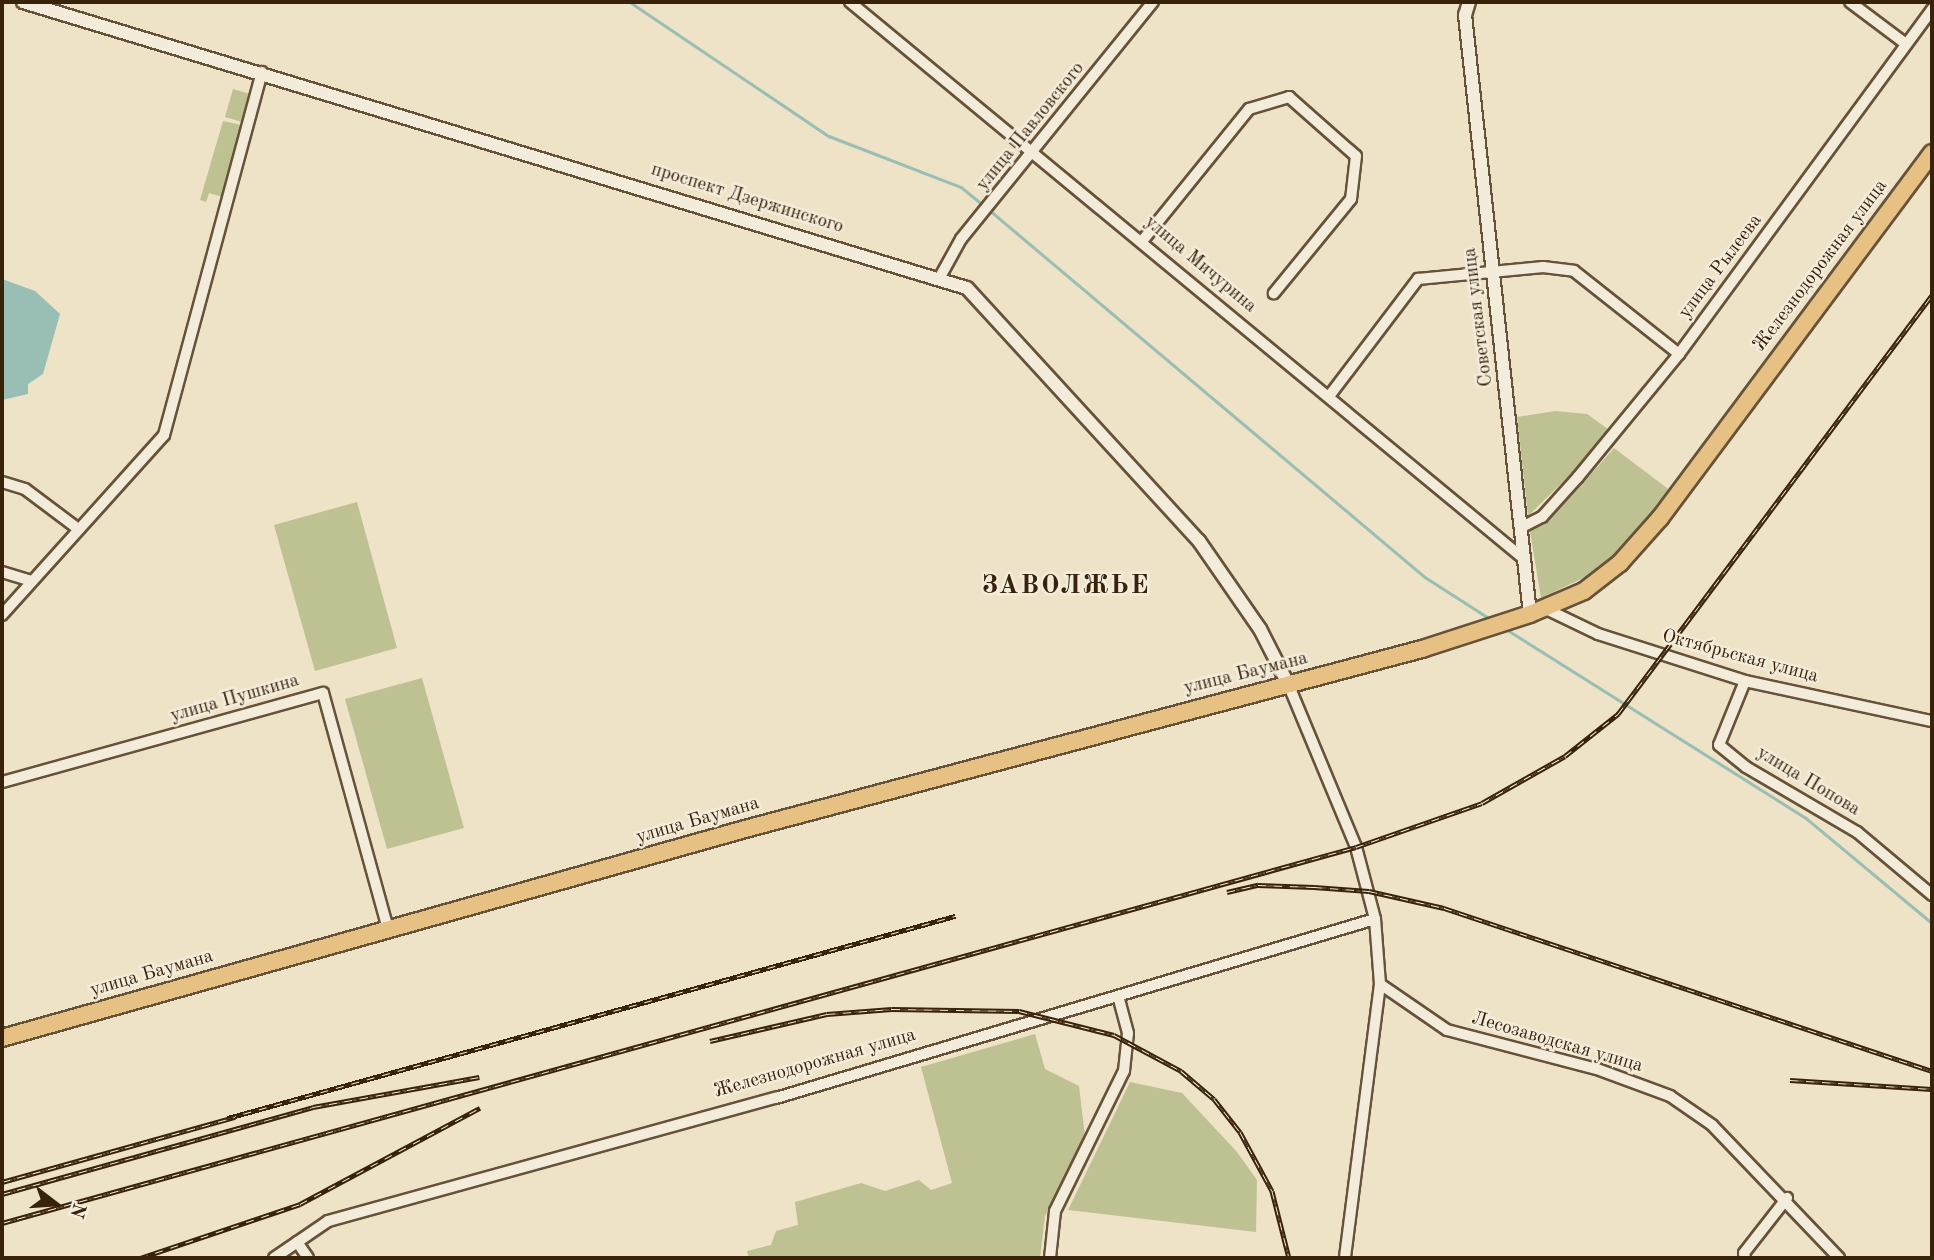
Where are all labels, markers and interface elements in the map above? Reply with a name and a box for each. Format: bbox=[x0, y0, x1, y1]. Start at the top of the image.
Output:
street label: улица Павловского bbox=[972, 58, 1090, 196]
street label: проспект Дзержинского bbox=[648, 159, 846, 239]
street label: Железнодорожная улица bbox=[1749, 176, 1893, 356]
street label: улица Рылеева bbox=[1674, 210, 1768, 324]
street label: улица Мичурина bbox=[1139, 211, 1261, 319]
street label: Советская улица bbox=[1459, 246, 1499, 388]
district label: ЗАВОЛЖЬЕ bbox=[983, 571, 1149, 603]
street label: Октябрьская улица bbox=[1659, 625, 1821, 689]
street label: улица Баумана bbox=[1182, 648, 1310, 700]
street label: улица Пушкина bbox=[168, 670, 302, 728]
street label: улица Попова bbox=[1752, 742, 1864, 822]
street label: улица Баумана bbox=[634, 793, 762, 849]
street label: улица Баумана bbox=[88, 946, 216, 1002]
street label: Лесозаводская улица bbox=[1469, 1008, 1645, 1078]
street label: Железнодорожная улица bbox=[711, 1024, 919, 1104]
north arrow bbox=[21, 1169, 91, 1239]
text: N bbox=[65, 1201, 88, 1220]

